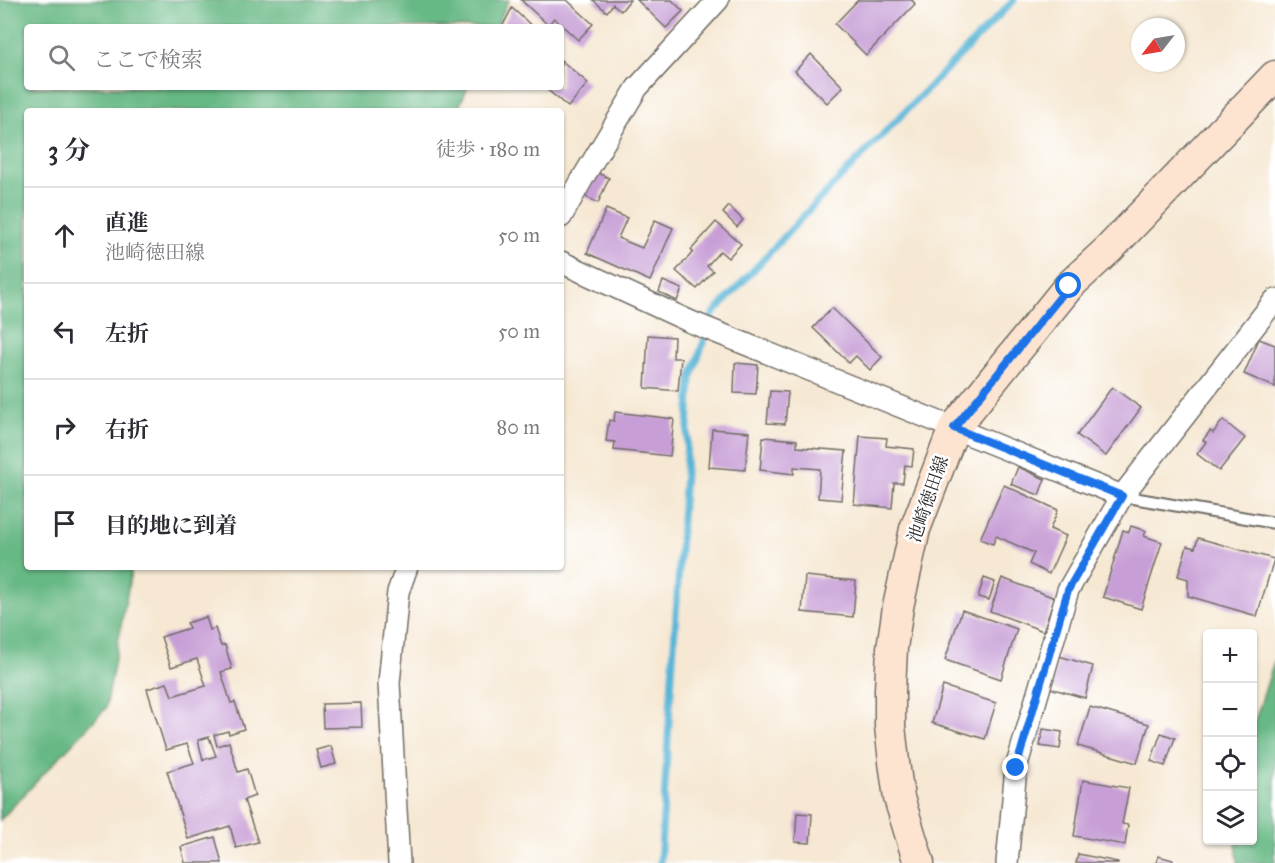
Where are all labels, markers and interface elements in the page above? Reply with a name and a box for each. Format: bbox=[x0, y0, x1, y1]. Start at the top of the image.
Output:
north arrow bbox=[1131, 18, 1185, 72]
search box bbox=[24, 24, 564, 90]
icon: search bbox=[45, 41, 78, 74]
text: ここで検索 bbox=[93, 46, 203, 73]
text: 3 分 bbox=[48, 134, 90, 166]
text: 徒歩 · 180 m bbox=[436, 137, 540, 161]
text: 直進 bbox=[105, 209, 149, 236]
icon: ahead bbox=[48, 219, 81, 252]
text: 50 m bbox=[498, 223, 540, 247]
text: 池崎徳田線 bbox=[105, 240, 205, 264]
route start bbox=[1055, 272, 1081, 298]
icon: left bbox=[48, 315, 81, 348]
text: 50 m bbox=[498, 319, 540, 343]
text: 左折 bbox=[105, 320, 149, 347]
icon: right bbox=[48, 411, 81, 444]
text: 80 m bbox=[497, 415, 540, 439]
text: 右折 bbox=[105, 416, 149, 443]
street label: 池崎徳田線 bbox=[903, 453, 953, 545]
icon: arrive bbox=[48, 507, 81, 540]
text: 目的地に到着 bbox=[105, 512, 237, 539]
map controls bbox=[1203, 629, 1257, 845]
button: + bbox=[1203, 629, 1257, 683]
button: − bbox=[1203, 683, 1257, 737]
button: locate bbox=[1203, 737, 1257, 791]
route end bbox=[1002, 754, 1028, 780]
button: layers bbox=[1203, 791, 1257, 845]

